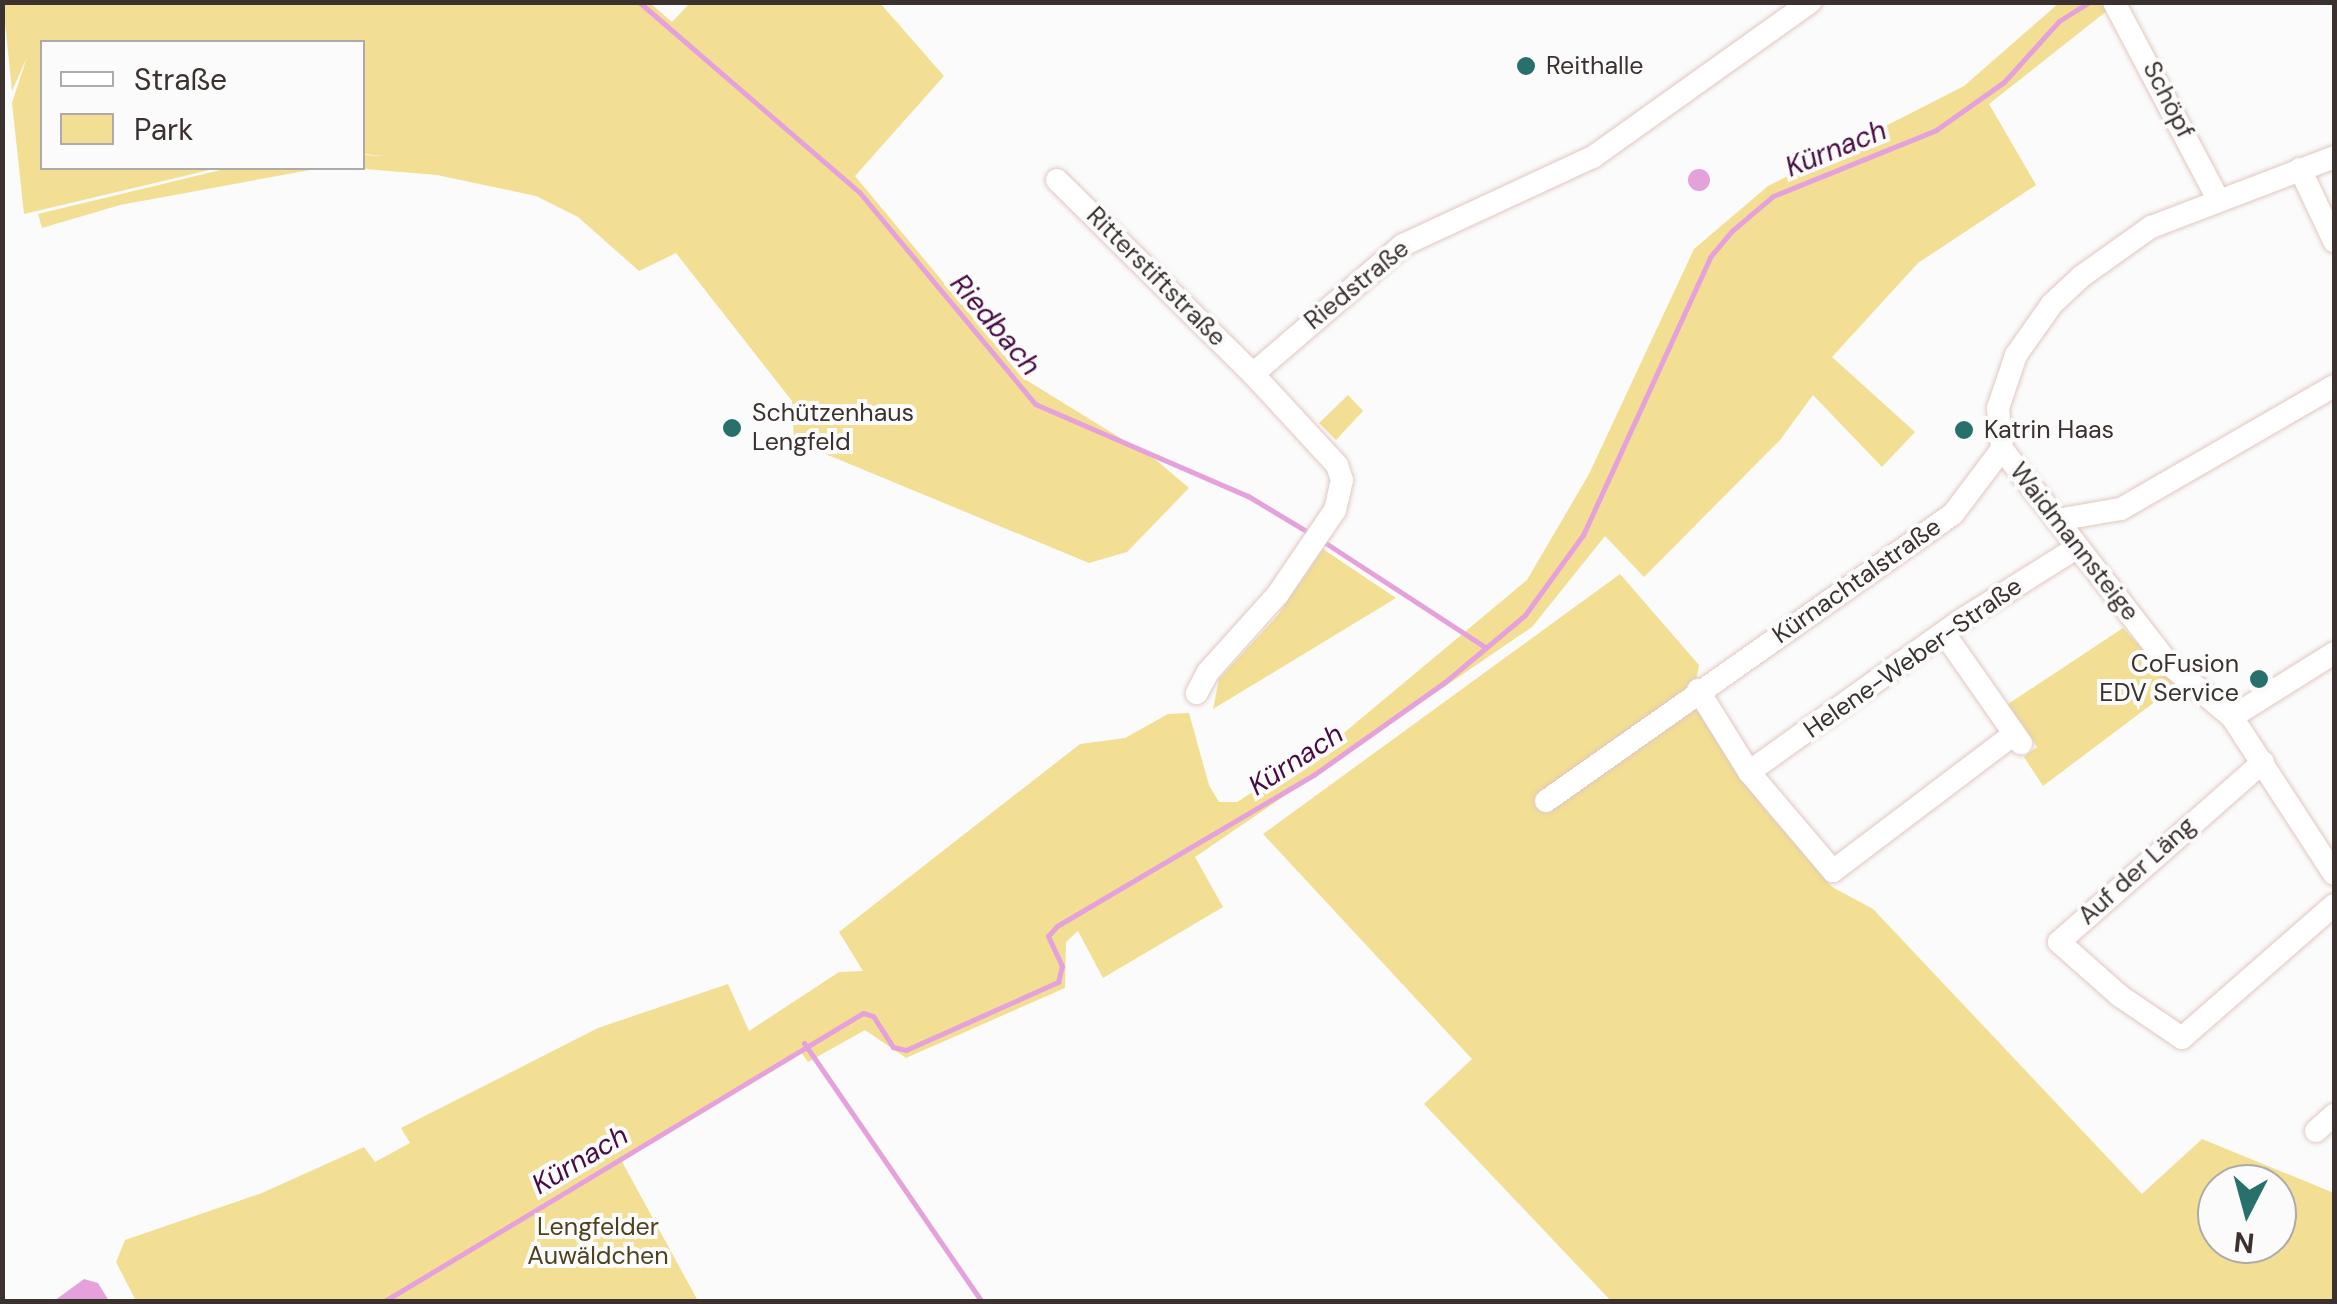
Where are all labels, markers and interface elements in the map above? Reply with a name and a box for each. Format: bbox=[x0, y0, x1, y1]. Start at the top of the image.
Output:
legend bbox=[40, 40, 365, 170]
place label: Reithalle bbox=[1546, 51, 1643, 81]
marker: Reithalle bbox=[1515, 55, 1537, 77]
street label: Schöpf bbox=[2136, 57, 2200, 143]
text: Straße bbox=[134, 60, 227, 99]
text: Park bbox=[134, 110, 193, 149]
water label: Kürnach bbox=[1781, 114, 1891, 184]
street label: Ritterstiftstraße bbox=[1080, 201, 1232, 353]
street label: Riedstraße bbox=[1299, 234, 1415, 336]
water label: Riedbach bbox=[943, 268, 1047, 382]
place label: Schützenhaus Lengfeld bbox=[752, 399, 914, 458]
place label: Katrin Haas bbox=[1984, 415, 2114, 445]
marker: Schützenhaus Lengfeld bbox=[721, 417, 743, 439]
marker: Katrin Haas bbox=[1953, 419, 1975, 441]
street label: Waidmannsteige bbox=[2003, 457, 2145, 627]
street label: Kürnachtalstraße bbox=[1767, 512, 1947, 650]
street label: Helene-Weber-Straße bbox=[1798, 571, 2028, 745]
place label: CoFusion EDV Service bbox=[2099, 650, 2239, 709]
marker: CoFusion EDV Service bbox=[2248, 668, 2270, 690]
water label: Kürnach bbox=[1242, 717, 1350, 803]
street label: Auf der Läng bbox=[2072, 811, 2202, 931]
water label: Kürnach bbox=[526, 1118, 634, 1202]
north arrow bbox=[2197, 1164, 2297, 1264]
park label: Lengfelder Auwäldchen bbox=[527, 1213, 669, 1272]
text: N bbox=[2232, 1223, 2256, 1262]

